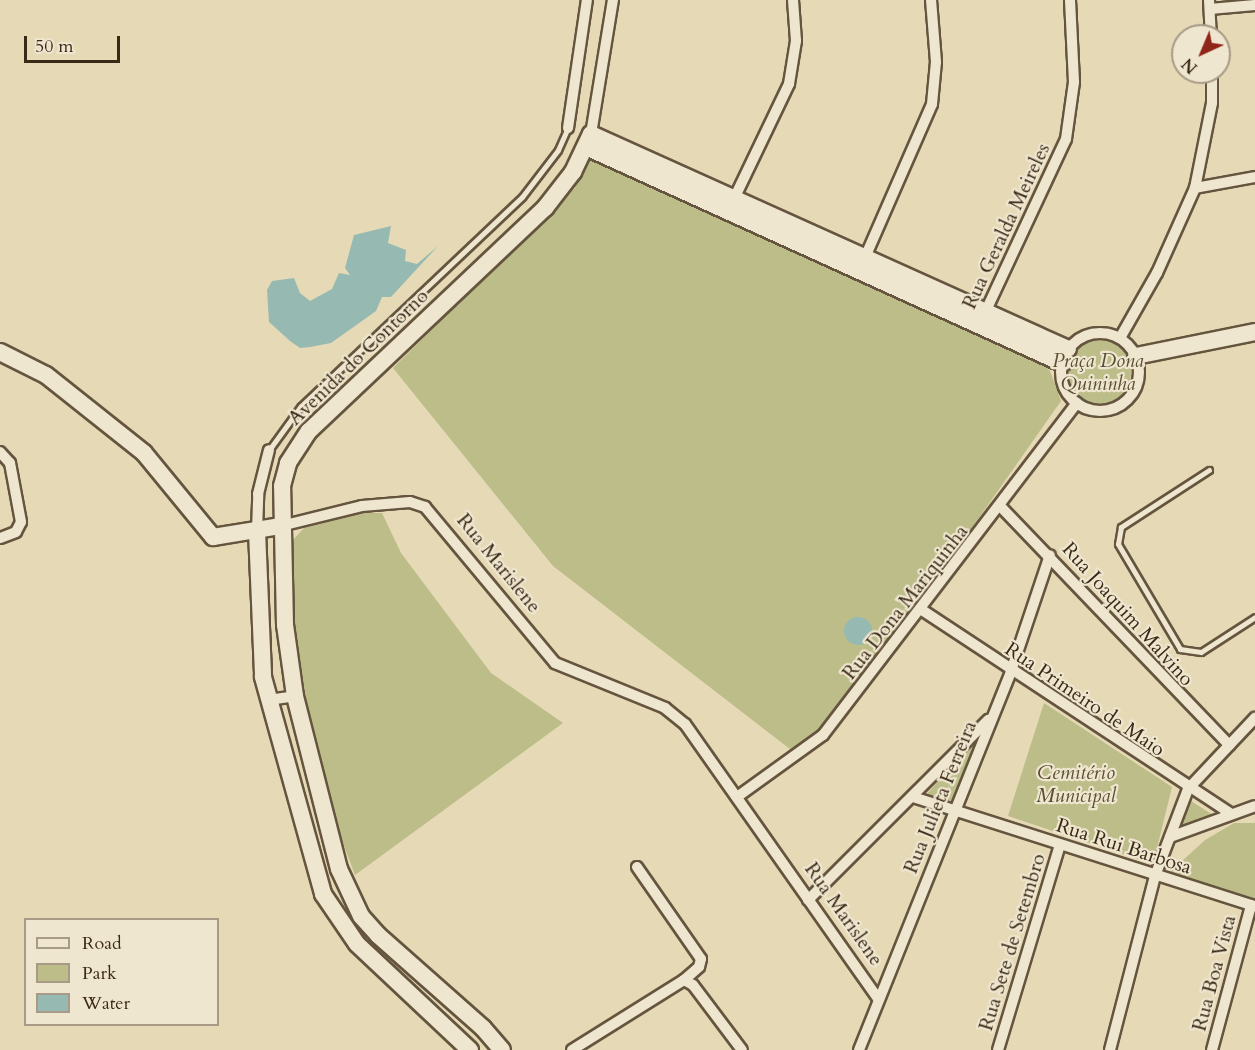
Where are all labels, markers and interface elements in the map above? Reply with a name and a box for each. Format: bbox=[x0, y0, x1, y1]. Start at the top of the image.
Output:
scale bar bbox=[27, 24, 123, 62]
north arrow bbox=[1171, 24, 1231, 84]
text: 50 m bbox=[35, 34, 74, 59]
text: N bbox=[1177, 53, 1203, 78]
street label: Rua Geralda Meireles bbox=[957, 139, 1055, 313]
street label: Avenida do Contorno bbox=[283, 284, 433, 430]
park label: Praça Dona Quininha bbox=[1052, 348, 1144, 395]
street label: Rua Marislene bbox=[452, 509, 546, 617]
street label: Rua Dona Mariquinha bbox=[837, 520, 973, 684]
street label: Rua Joaquim Malvino bbox=[1057, 537, 1199, 691]
street label: Rua Primeiro de Maio bbox=[1000, 637, 1170, 761]
street label: Rua Julieta Ferreira bbox=[898, 717, 982, 877]
park label: Cemitério Municipal bbox=[1036, 761, 1116, 808]
street label: Rua Rui Barbosa bbox=[1053, 813, 1195, 879]
street label: Rua Sete de Setembro bbox=[974, 850, 1050, 1034]
street label: Rua Marislene bbox=[800, 858, 888, 970]
street label: Rua Boa Vista bbox=[1187, 912, 1241, 1034]
legend bbox=[24, 918, 219, 1026]
text: Road bbox=[82, 931, 122, 956]
text: Park bbox=[82, 961, 117, 986]
text: Water bbox=[82, 991, 130, 1016]

